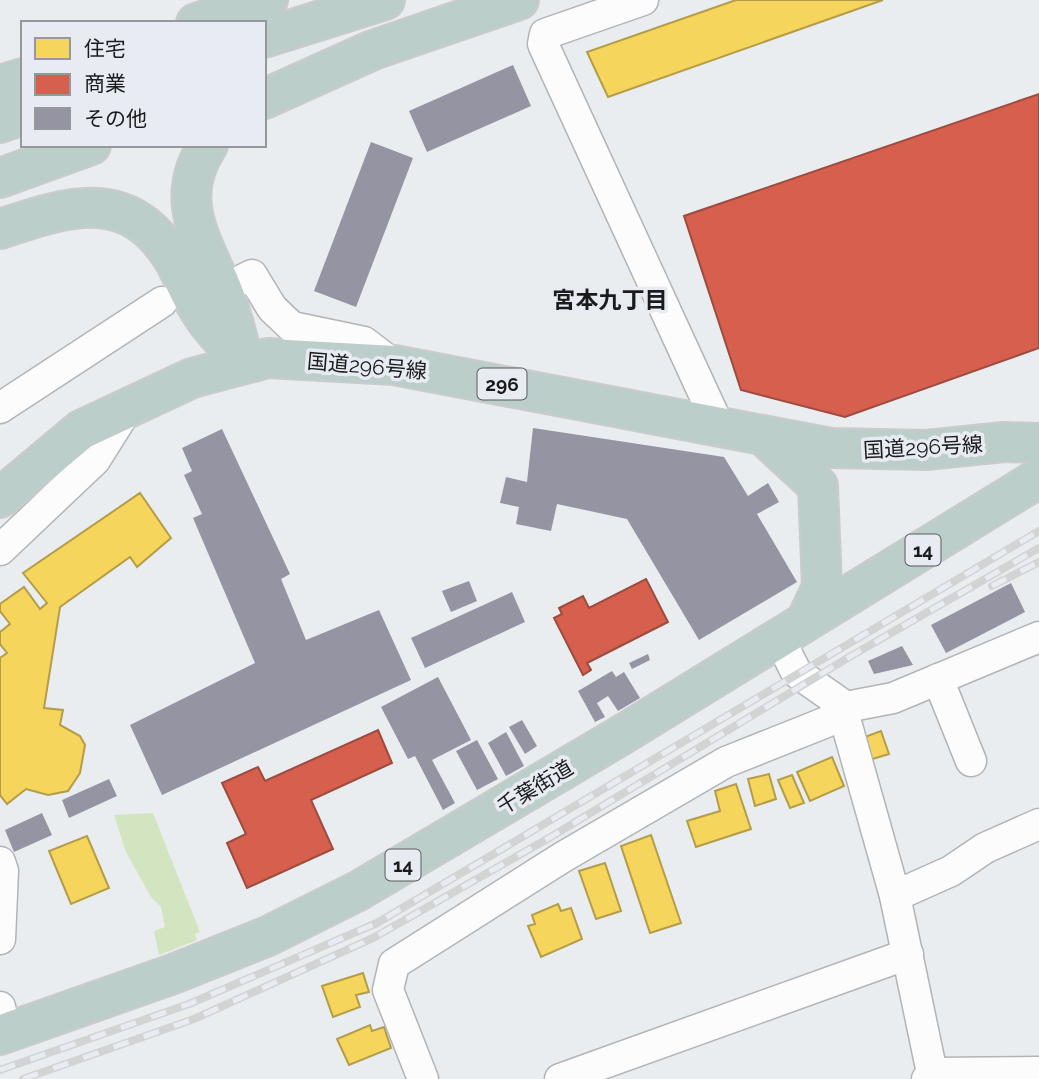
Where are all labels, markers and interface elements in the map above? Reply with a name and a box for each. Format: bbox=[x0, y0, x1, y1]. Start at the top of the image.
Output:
legend bbox=[21, 21, 266, 147]
text: 住宅 bbox=[84, 36, 126, 61]
text: 商業 bbox=[84, 71, 126, 96]
text: その他 bbox=[84, 106, 147, 131]
district label: 宮本九丁目 bbox=[553, 286, 668, 313]
street label: 国道296号線 bbox=[306, 348, 428, 384]
road number: 296 bbox=[477, 368, 526, 400]
street label: 国道296号線 bbox=[862, 431, 984, 463]
road number: 14 bbox=[906, 534, 940, 566]
street label: 千葉街道 bbox=[493, 755, 577, 819]
road number: 14 bbox=[386, 850, 420, 880]

